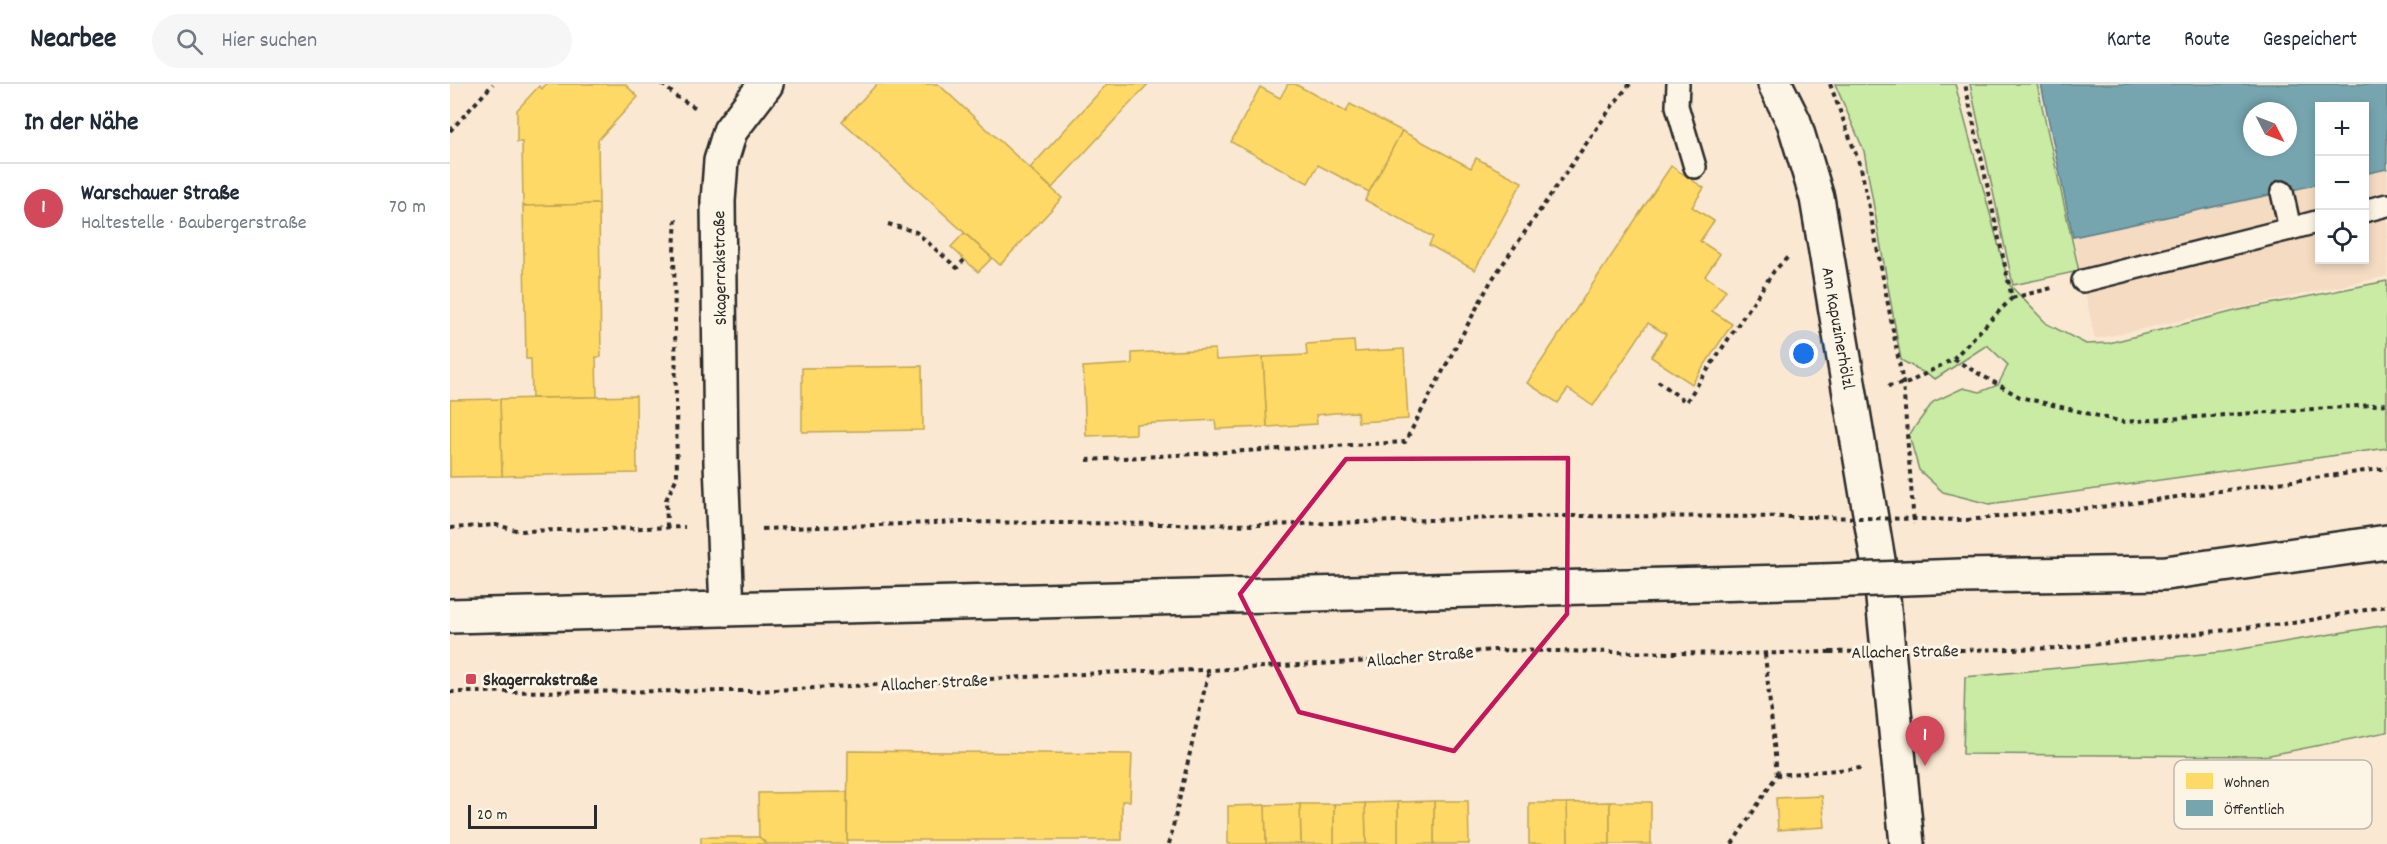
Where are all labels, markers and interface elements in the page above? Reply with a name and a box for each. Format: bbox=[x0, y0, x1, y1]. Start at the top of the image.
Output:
search box bbox=[152, 14, 572, 68]
text: Nearbee bbox=[30, 21, 116, 61]
icon: search bbox=[173, 25, 206, 58]
text: Hier suchen bbox=[221, 26, 317, 57]
text: Karte bbox=[2107, 26, 2151, 56]
text: Route bbox=[2184, 26, 2230, 56]
text: Gespeichert bbox=[2263, 26, 2357, 56]
north arrow bbox=[2243, 102, 2297, 156]
map controls bbox=[2315, 102, 2369, 264]
button: + bbox=[2315, 102, 2369, 156]
text: In der Nähe bbox=[24, 105, 138, 142]
button: − bbox=[2315, 156, 2369, 210]
text: Warschauer Straße bbox=[81, 179, 239, 210]
text: 1 bbox=[41, 194, 46, 222]
text: 70 m bbox=[389, 194, 426, 222]
text: Haltestelle · Baubergerstraße bbox=[81, 210, 306, 238]
street label: Skagerrakstraße bbox=[708, 210, 735, 325]
button: locate bbox=[2315, 210, 2369, 264]
street label: Am Kapuzinerhölzl bbox=[1813, 265, 1860, 392]
your location bbox=[1789, 339, 1818, 368]
street label: Allacher Straße bbox=[1851, 640, 1959, 667]
street label: Allacher Straße bbox=[1366, 641, 1475, 676]
place label: Skagerrakstraße bbox=[483, 669, 598, 694]
street label: Allacher Straße bbox=[880, 669, 988, 700]
marker: Skagerrakstraße bbox=[464, 672, 478, 686]
pin: 1 bbox=[1906, 716, 1944, 766]
legend bbox=[2174, 760, 2372, 829]
text: Wohnen bbox=[2224, 772, 2269, 795]
text: Öffentlich bbox=[2224, 799, 2284, 822]
scale bar bbox=[468, 802, 597, 830]
text: 20 m bbox=[477, 804, 507, 827]

